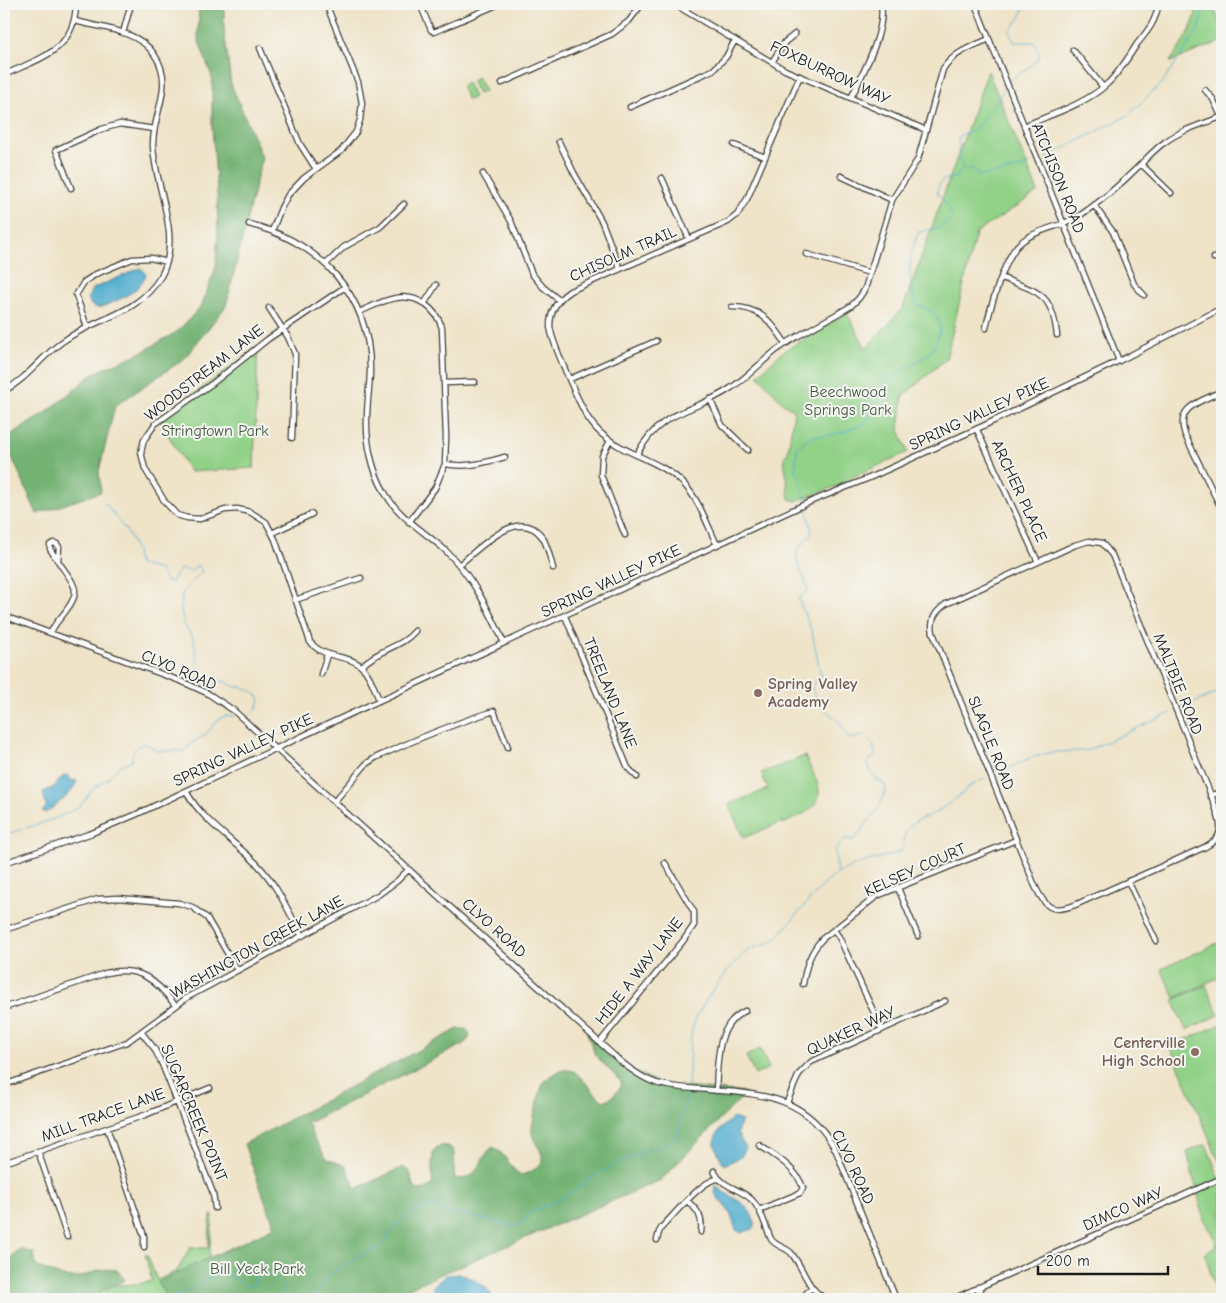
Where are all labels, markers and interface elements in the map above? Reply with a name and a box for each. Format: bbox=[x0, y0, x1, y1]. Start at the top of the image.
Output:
street label: FOXBURROW WAY bbox=[767, 37, 893, 109]
street label: ATCHISON ROAD bbox=[1028, 120, 1088, 236]
street label: CHISOLM TRAIL bbox=[567, 222, 679, 286]
street label: WOODSTREAM LANE bbox=[141, 321, 267, 425]
street label: SPRING VALLEY PIKE bbox=[906, 374, 1052, 454]
park label: Beechwood Springs Park bbox=[804, 383, 892, 419]
park label: Stringtown Park bbox=[161, 422, 269, 440]
street label: ARCHER PLACE bbox=[988, 437, 1051, 545]
street label: SPRING VALLEY PIKE bbox=[538, 541, 684, 621]
street label: MALTBIE ROAD bbox=[1149, 631, 1207, 737]
street label: TREELAND LANE bbox=[580, 635, 641, 751]
street label: CLYO ROAD bbox=[139, 646, 219, 694]
place label: Spring Valley Academy bbox=[768, 675, 858, 711]
marker: Spring Valley Academy bbox=[752, 687, 764, 699]
street label: SLAGLE ROAD bbox=[964, 693, 1018, 793]
street label: SPRING VALLEY PIKE bbox=[170, 710, 316, 790]
street label: KELSEY COURT bbox=[862, 839, 969, 900]
street label: WASHINGTON CREEK LANE bbox=[167, 892, 347, 1002]
street label: CLYO ROAD bbox=[458, 894, 530, 962]
street label: HIDE A WAY LANE bbox=[592, 913, 687, 1028]
street label: QUAKER WAY bbox=[804, 1002, 899, 1059]
place label: Centerville High School bbox=[1102, 1034, 1185, 1070]
street label: SUGARCREEK POINT bbox=[157, 1042, 231, 1185]
marker: Centerville High School bbox=[1189, 1046, 1201, 1058]
street label: MILL TRACE LANE bbox=[39, 1084, 168, 1146]
street label: CLYO ROAD bbox=[828, 1127, 878, 1207]
street label: DIMCO WAY bbox=[1080, 1183, 1166, 1235]
scale bar bbox=[1038, 1243, 1168, 1275]
text: 200 m bbox=[1046, 1252, 1090, 1270]
park label: Bill Yeck Park bbox=[210, 1260, 304, 1278]

